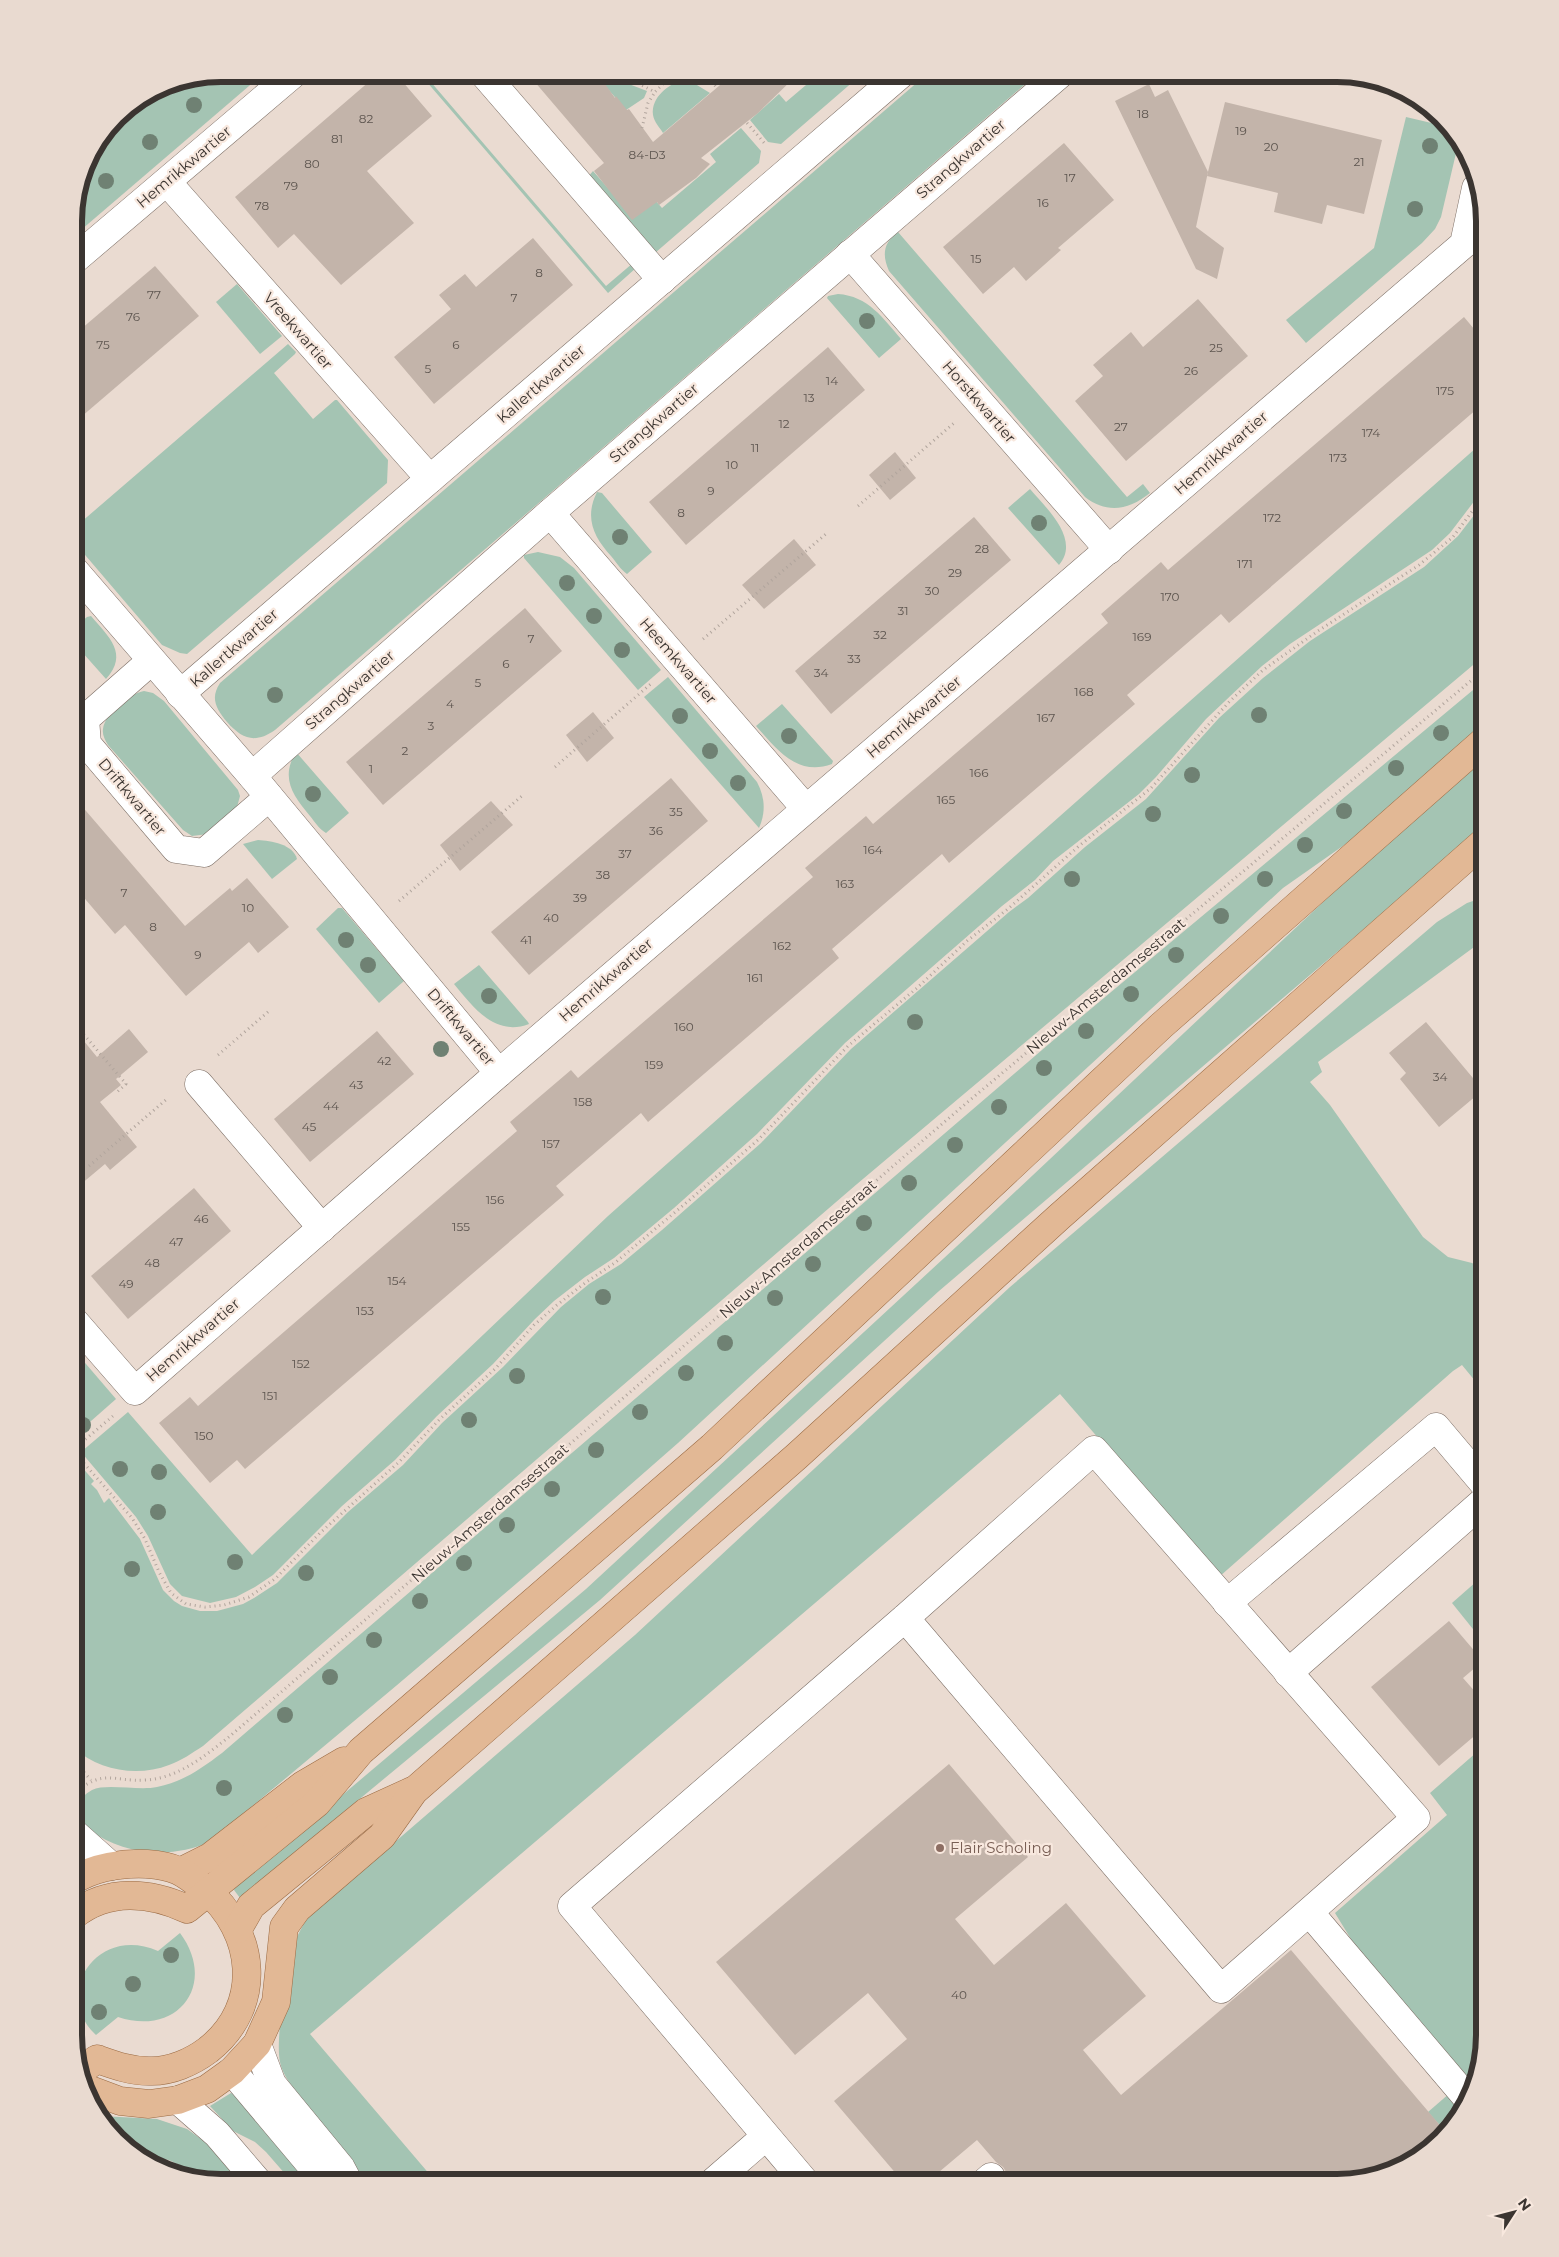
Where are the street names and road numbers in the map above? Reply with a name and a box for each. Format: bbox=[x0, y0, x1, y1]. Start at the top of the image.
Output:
street label: Strangkwartier bbox=[912, 115, 1009, 202]
street label: Hemrikkwartier bbox=[132, 121, 235, 212]
street label: Vreekwartier bbox=[260, 288, 337, 373]
street label: Kallertkwartier bbox=[493, 340, 589, 427]
street label: Horstkwartier bbox=[939, 357, 1020, 447]
street label: Strangkwartier bbox=[605, 379, 702, 466]
street label: Hemrikkwartier bbox=[1170, 407, 1271, 498]
street label: Kallertkwartier bbox=[186, 604, 282, 691]
street label: Heemkwartier bbox=[636, 614, 721, 708]
street label: Strangkwartier bbox=[301, 646, 398, 733]
street label: Hemrikkwartier bbox=[862, 671, 965, 762]
street label: Driftkwartier bbox=[94, 754, 170, 839]
street label: Nieuw-Amsterdamsestraat bbox=[1022, 913, 1189, 1058]
street label: Hemrikkwartier bbox=[555, 934, 656, 1025]
street label: Driftkwartier bbox=[423, 984, 499, 1069]
street label: Nieuw-Amsterdamsestraat bbox=[715, 1175, 880, 1322]
street label: Hemrikkwartier bbox=[142, 1294, 243, 1385]
street label: Nieuw-Amsterdamsestraat bbox=[407, 1439, 572, 1586]

